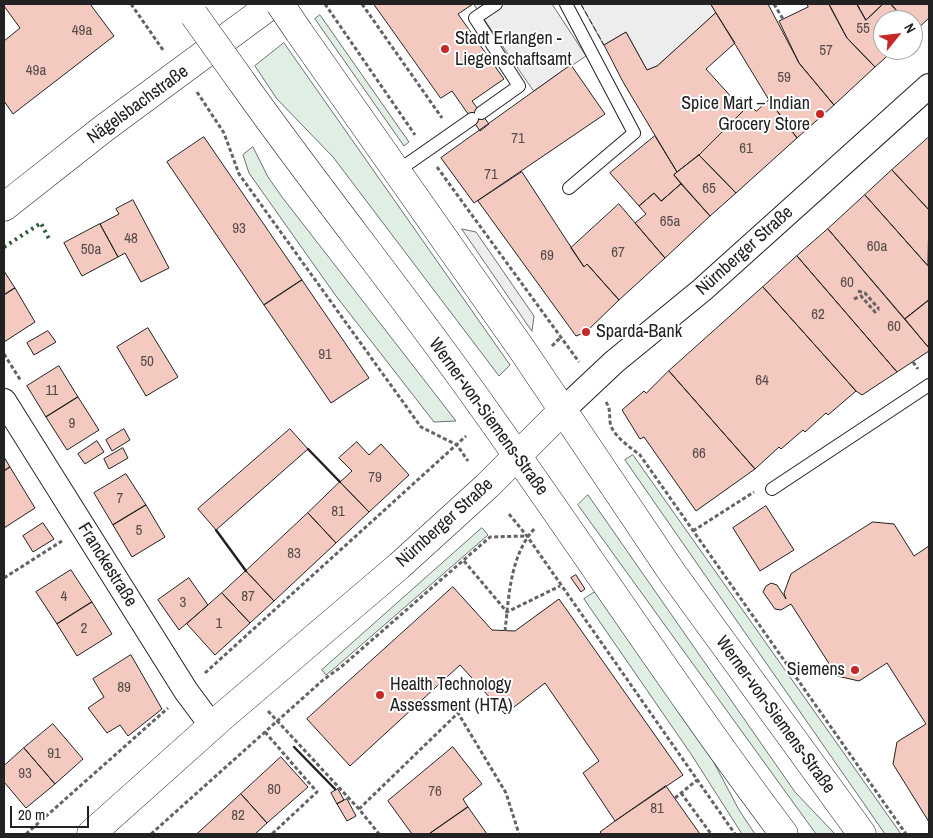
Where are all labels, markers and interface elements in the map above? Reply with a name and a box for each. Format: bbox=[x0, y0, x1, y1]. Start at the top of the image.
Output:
north arrow bbox=[873, 10, 923, 60]
house number: 55 bbox=[856, 20, 870, 38]
text: N bbox=[900, 20, 920, 36]
house number: 49a bbox=[72, 22, 92, 40]
place label: Stadt Erlangen - Liegenschaftsamt bbox=[455, 28, 572, 70]
house number: 57 bbox=[819, 42, 833, 60]
marker: Stadt Erlangen - Liegenschaftsamt bbox=[439, 43, 451, 55]
street label: Nägelsbachstraße bbox=[83, 61, 193, 149]
house number: 49a bbox=[26, 62, 46, 80]
house number: 59 bbox=[777, 69, 791, 87]
place label: Spice Mart – Indian Grocery Store bbox=[681, 93, 810, 136]
marker: Spice Mart – Indian Grocery Store bbox=[814, 108, 826, 120]
house number: 71 bbox=[511, 130, 525, 148]
house number: 61 bbox=[739, 140, 753, 158]
house number: 71 bbox=[484, 166, 498, 184]
house number: 65 bbox=[702, 180, 716, 198]
street label: Nürnberger Straße bbox=[692, 202, 798, 300]
house number: 65a bbox=[660, 213, 680, 231]
house number: 93 bbox=[232, 220, 246, 238]
house number: 48 bbox=[124, 230, 138, 248]
house number: 60a bbox=[867, 238, 887, 256]
house number: 50a bbox=[81, 241, 101, 259]
house number: 67 bbox=[611, 244, 625, 262]
house number: 69 bbox=[540, 247, 554, 265]
house number: 60 bbox=[840, 274, 854, 292]
house number: 62 bbox=[811, 306, 825, 324]
house number: 60 bbox=[887, 318, 901, 336]
place label: Sparda-Bank bbox=[596, 321, 682, 343]
marker: Sparda-Bank bbox=[580, 326, 592, 338]
street label: Werner-von-Siemens-Straße bbox=[424, 334, 552, 500]
house number: 91 bbox=[318, 346, 332, 364]
house number: 50 bbox=[140, 353, 154, 371]
house number: 64 bbox=[755, 372, 769, 390]
house number: 11 bbox=[46, 382, 58, 400]
house number: 9 bbox=[69, 415, 75, 433]
house number: 66 bbox=[692, 445, 706, 463]
house number: 79 bbox=[368, 469, 382, 487]
street label: Nürnberger Straße bbox=[392, 474, 498, 572]
house number: 7 bbox=[117, 490, 123, 508]
house number: 81 bbox=[331, 503, 345, 521]
street label: Franckestraße bbox=[73, 519, 141, 611]
house number: 5 bbox=[136, 522, 142, 540]
house number: 83 bbox=[287, 545, 301, 563]
house number: 4 bbox=[61, 588, 67, 606]
house number: 87 bbox=[241, 588, 255, 606]
house number: 3 bbox=[180, 594, 186, 612]
house number: 1 bbox=[216, 615, 222, 633]
house number: 2 bbox=[81, 620, 87, 638]
street label: Werner-von-Siemens-Straße bbox=[711, 632, 839, 798]
place label: Siemens bbox=[787, 659, 845, 681]
marker: Siemens bbox=[849, 664, 861, 676]
place label: Health Technology Assessment (HTA) bbox=[390, 674, 513, 716]
house number: 89 bbox=[117, 679, 131, 697]
marker: Health Technology Assessment (HTA) bbox=[374, 689, 386, 701]
house number: 91 bbox=[47, 745, 61, 763]
house number: 93 bbox=[18, 765, 32, 783]
house number: 80 bbox=[267, 781, 281, 799]
house number: 76 bbox=[428, 783, 442, 801]
scale bar bbox=[12, 796, 91, 828]
house number: 81 bbox=[650, 800, 664, 818]
text: 20 m bbox=[18, 804, 45, 825]
house number: 82 bbox=[231, 807, 245, 825]

